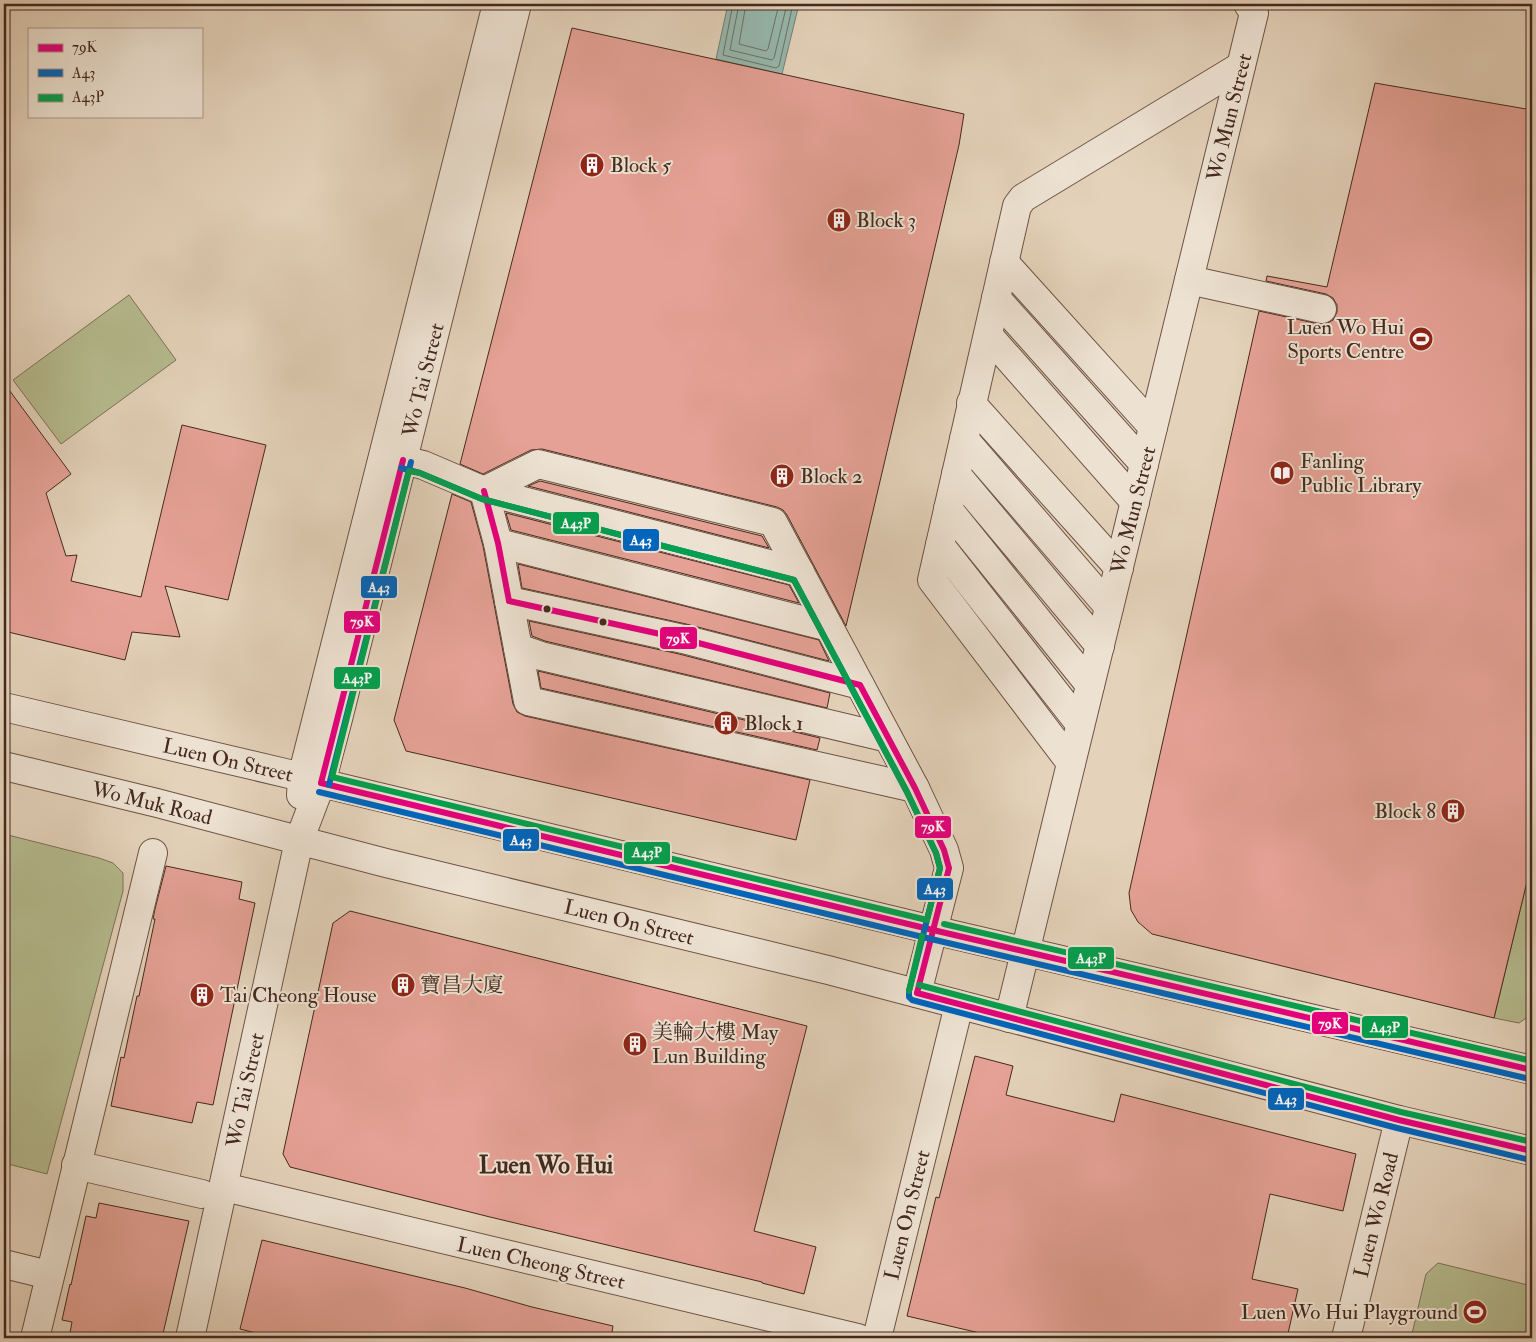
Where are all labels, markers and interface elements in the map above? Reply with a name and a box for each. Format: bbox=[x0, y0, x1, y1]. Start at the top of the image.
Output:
legend bbox=[28, 28, 202, 118]
text: 79K bbox=[72, 38, 98, 57]
street label: Wo Mun Street bbox=[1200, 50, 1258, 185]
text: A43 bbox=[71, 64, 95, 83]
text: A43P bbox=[71, 88, 104, 107]
building icon: Block 5 bbox=[579, 152, 605, 178]
place label: Block 5 bbox=[610, 152, 672, 179]
building icon: Block 3 bbox=[826, 207, 852, 233]
place label: Block 3 bbox=[856, 207, 916, 234]
place label: Luen Wo Hui Sports Centre bbox=[1286, 314, 1404, 365]
street label: Wo Tai Street bbox=[396, 320, 451, 441]
sports icon: Luen Wo Hui Sports Centre bbox=[1408, 326, 1434, 352]
street label: Wo Mun Street bbox=[1104, 443, 1162, 578]
place label: Fanling Public Library bbox=[1300, 448, 1422, 499]
library icon: Fanling Public Library bbox=[1269, 460, 1295, 486]
building icon: Block 2 bbox=[769, 463, 795, 489]
place label: Block 2 bbox=[800, 463, 863, 490]
line badge: A43P bbox=[552, 511, 600, 535]
text: A43P bbox=[560, 515, 592, 532]
line badge: A43 bbox=[622, 528, 660, 552]
text: A43 bbox=[629, 532, 652, 549]
line badge: A43 bbox=[360, 575, 398, 599]
text: A43 bbox=[367, 579, 390, 596]
unlabelled marker bbox=[542, 604, 552, 614]
line badge: 79K bbox=[343, 610, 381, 634]
text: 79K bbox=[350, 613, 375, 630]
unlabelled marker bbox=[598, 617, 608, 627]
line badge: 79K bbox=[659, 626, 698, 650]
text: 79K bbox=[666, 630, 691, 647]
line badge: A43P bbox=[333, 666, 381, 690]
text: A43P bbox=[341, 670, 373, 687]
building icon: Block 1 bbox=[713, 710, 739, 736]
place label: Block 1 bbox=[744, 710, 804, 737]
street label: Luen On Street bbox=[160, 732, 296, 789]
street label: Wo Muk Road bbox=[88, 775, 216, 832]
place label: Block 8 bbox=[1374, 798, 1436, 825]
building icon: Block 8 bbox=[1440, 798, 1466, 824]
line badge: 79K bbox=[914, 815, 952, 839]
text: 79K bbox=[921, 818, 946, 835]
line badge: A43 bbox=[502, 828, 540, 852]
text: A43 bbox=[509, 832, 532, 849]
line badge: A43P bbox=[623, 841, 671, 865]
text: A43P bbox=[631, 844, 663, 861]
line badge: A43 bbox=[916, 877, 954, 901]
text: A43 bbox=[923, 881, 946, 898]
street label: Luen On Street bbox=[561, 893, 697, 952]
line badge: A43P bbox=[1067, 946, 1115, 970]
text: A43P bbox=[1075, 950, 1107, 967]
building icon: 寶昌大廈 bbox=[390, 972, 416, 998]
place label: 寶昌大廈 bbox=[420, 972, 504, 999]
building icon: Tai Cheong House bbox=[189, 982, 215, 1008]
place label: Tai Cheong House bbox=[220, 982, 377, 1009]
line badge: 79K bbox=[1311, 1011, 1349, 1035]
text: 79K bbox=[1318, 1015, 1343, 1032]
line badge: A43P bbox=[1361, 1015, 1409, 1039]
place label: 美輪大樓 May Lun Building bbox=[652, 1019, 779, 1070]
text: A43P bbox=[1369, 1019, 1401, 1036]
street label: Wo Tai Street bbox=[220, 1030, 271, 1151]
building icon: 美輪大樓 May Lun Building bbox=[622, 1031, 648, 1057]
line badge: A43 bbox=[1267, 1087, 1305, 1111]
text: A43 bbox=[1274, 1091, 1297, 1108]
street label: Luen On Street bbox=[878, 1147, 937, 1283]
street label: Luen Wo Road bbox=[1348, 1149, 1405, 1281]
district label: Luen Wo Hui bbox=[479, 1150, 614, 1181]
street label: Luen Cheong Street bbox=[454, 1231, 628, 1296]
place label: Luen Wo Hui Playground bbox=[1241, 1299, 1459, 1326]
sports icon: Luen Wo Hui Playground bbox=[1462, 1299, 1488, 1325]

